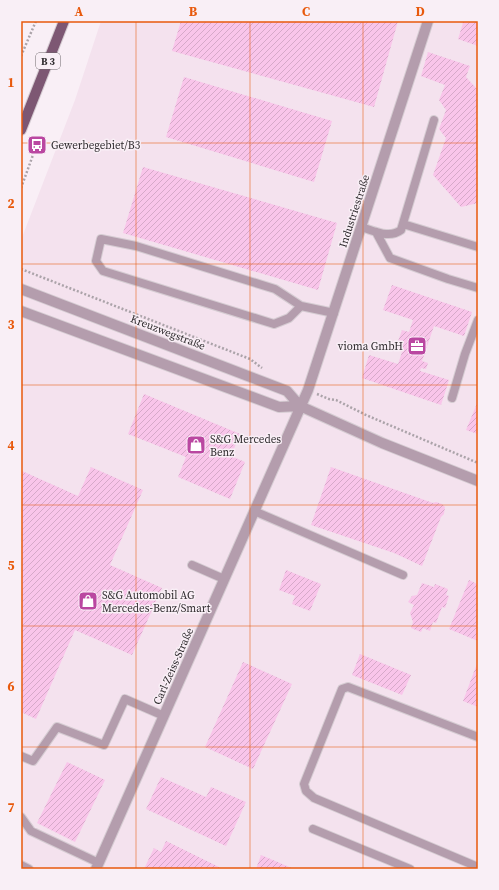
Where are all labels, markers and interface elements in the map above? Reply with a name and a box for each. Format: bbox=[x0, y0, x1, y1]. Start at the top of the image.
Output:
text: A bbox=[75, 3, 84, 20]
text: B bbox=[189, 3, 198, 20]
text: C bbox=[302, 3, 310, 20]
text: D bbox=[415, 3, 425, 20]
road number: B 3 bbox=[36, 53, 60, 69]
text: 1 bbox=[7, 74, 15, 91]
bus stop icon: Gewerbegebiet/B3 bbox=[26, 134, 48, 156]
place label: Gewerbegebiet/B3 bbox=[51, 138, 141, 153]
street label: Industriestraße bbox=[336, 172, 373, 250]
text: 2 bbox=[7, 195, 15, 212]
street label: Kreuzwegstraße bbox=[128, 311, 208, 354]
text: 3 bbox=[7, 316, 15, 333]
office icon: vioma GmbH bbox=[406, 335, 428, 357]
place label: vioma GmbH bbox=[338, 339, 403, 354]
place label: S&G Mercedes Benz bbox=[210, 432, 281, 460]
shop icon: S&G Mercedes Benz bbox=[185, 434, 207, 456]
text: 4 bbox=[7, 437, 15, 454]
text: 5 bbox=[7, 557, 15, 574]
place label: S&G Automobil AG Mercedes-Benz/Smart bbox=[102, 588, 211, 616]
shop icon: S&G Automobil AG Mercedes-Benz/Smart bbox=[77, 590, 99, 612]
street label: Carl-Zeiss-Straße bbox=[150, 625, 197, 707]
text: 6 bbox=[7, 678, 15, 695]
text: 7 bbox=[7, 799, 15, 816]

